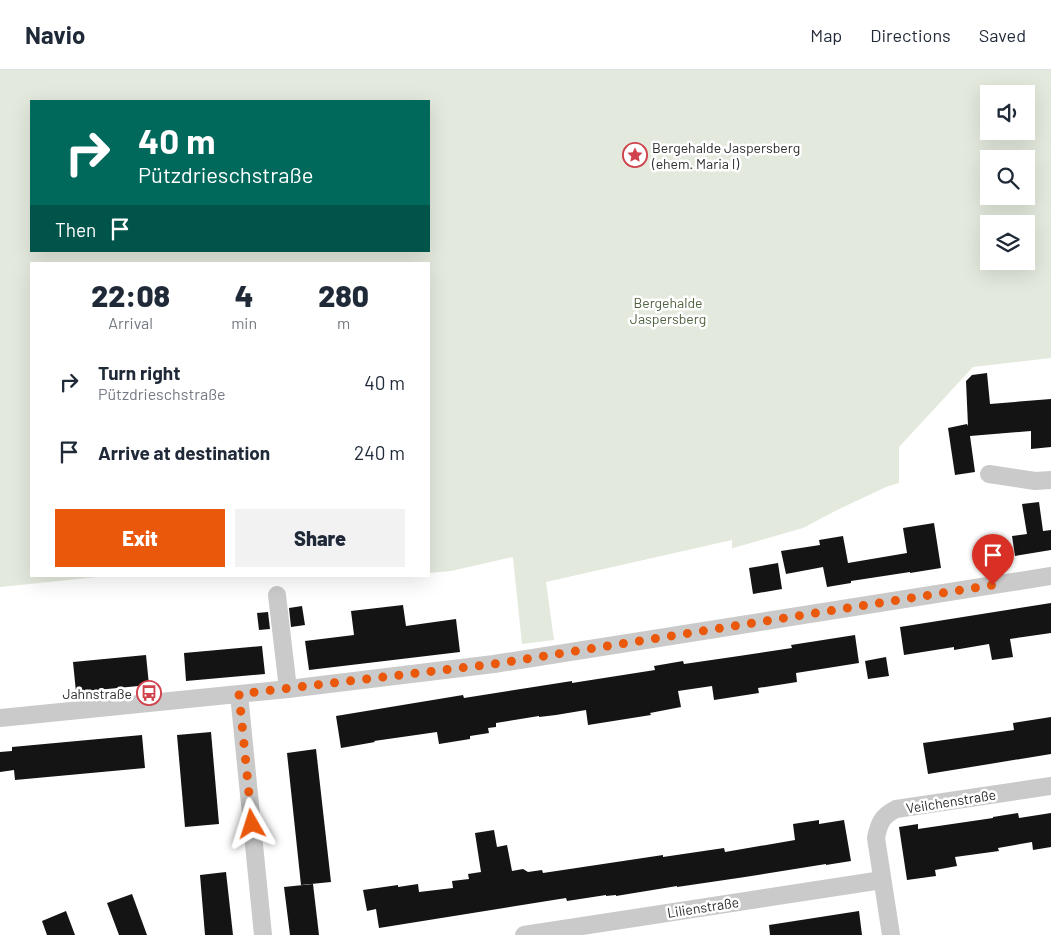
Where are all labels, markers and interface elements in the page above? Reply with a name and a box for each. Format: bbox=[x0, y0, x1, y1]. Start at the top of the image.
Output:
text: Navio bbox=[25, 20, 85, 49]
text: Map bbox=[810, 24, 842, 46]
text: Directions bbox=[870, 24, 951, 46]
text: Saved bbox=[979, 24, 1026, 46]
map controls bbox=[980, 85, 1035, 270]
button: sound bbox=[980, 85, 1035, 140]
text: 40 m bbox=[138, 119, 215, 161]
icon: right bbox=[55, 120, 120, 185]
place label: Bergehalde Jaspersberg (ehem. Maria I) bbox=[651, 139, 800, 172]
place icon: Bergehalde Jaspersberg (ehem. Maria I) bbox=[622, 142, 648, 168]
button: search bbox=[980, 150, 1035, 205]
text: Pützdrieschstraße bbox=[138, 161, 313, 187]
icon: arrive bbox=[106, 215, 134, 243]
button: layers bbox=[980, 215, 1035, 270]
text: Then bbox=[55, 218, 96, 241]
text: 22:08 bbox=[91, 277, 170, 313]
text: 4 bbox=[235, 277, 253, 313]
text: 280 bbox=[318, 277, 369, 313]
park label: Bergehalde Jaspersberg bbox=[630, 294, 706, 327]
text: Arrival bbox=[108, 313, 153, 332]
text: min bbox=[231, 313, 257, 332]
text: m bbox=[337, 313, 350, 332]
text: Turn right bbox=[98, 361, 180, 384]
icon: right bbox=[55, 368, 83, 396]
text: 40 m bbox=[364, 371, 405, 394]
text: Pützdrieschstraße bbox=[98, 384, 226, 403]
icon: arrive bbox=[55, 438, 83, 466]
text: Arrive at destination bbox=[98, 441, 270, 464]
text: 240 m bbox=[354, 441, 405, 464]
button: Exit bbox=[55, 509, 225, 567]
button: Share bbox=[235, 509, 405, 567]
pin bbox=[972, 534, 1014, 585]
icon: arrive bbox=[979, 541, 1007, 569]
bus stop icon: Jahnstraße bbox=[136, 680, 162, 706]
place label: Jahnstraße bbox=[62, 685, 132, 702]
street label: Veilchenstraße bbox=[905, 785, 997, 817]
position arrow bbox=[225, 797, 277, 849]
street label: Lilienstraße bbox=[666, 893, 740, 921]

